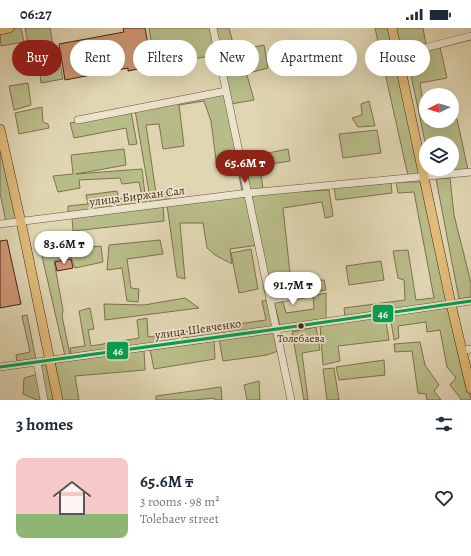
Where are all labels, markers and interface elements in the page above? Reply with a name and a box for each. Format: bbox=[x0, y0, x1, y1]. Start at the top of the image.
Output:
text: 06:27 bbox=[20, 4, 52, 24]
chip: Buy bbox=[12, 40, 62, 76]
chip: Rent bbox=[70, 40, 125, 76]
chip: Filters bbox=[133, 40, 197, 76]
chip: New bbox=[205, 40, 259, 76]
chip: Apartment bbox=[267, 40, 357, 76]
chip: House bbox=[365, 40, 430, 76]
north arrow bbox=[419, 88, 459, 128]
map controls bbox=[419, 88, 459, 176]
button: layers bbox=[419, 136, 459, 176]
pin: 65.6M ₸ bbox=[208, 150, 282, 184]
text: 65.6M ₸ bbox=[225, 154, 265, 171]
street label: улица Биржан Сал bbox=[87, 182, 186, 210]
pin: 83.6M ₸ bbox=[27, 231, 101, 265]
text: 83.6M ₸ bbox=[43, 235, 85, 252]
pin: 91.7M ₸ bbox=[256, 272, 330, 306]
text: 91.7M ₸ bbox=[273, 276, 313, 293]
line badge: 46 bbox=[372, 304, 394, 323]
text: 46 bbox=[378, 307, 388, 322]
street label: улица Шевченко bbox=[153, 315, 242, 343]
marker: Толебаева bbox=[296, 321, 306, 331]
place label: Толебаева bbox=[277, 331, 326, 346]
line badge: 46 bbox=[106, 341, 129, 360]
text: 46 bbox=[113, 344, 123, 359]
text: 3 homes bbox=[16, 413, 73, 436]
icon: filters bbox=[433, 413, 455, 435]
text: 65.6M ₸ bbox=[140, 470, 193, 493]
icon: home bbox=[48, 474, 96, 522]
icon: heart bbox=[433, 487, 455, 509]
text: 3 rooms · 98 m² bbox=[140, 493, 219, 510]
text: Tolebaev street bbox=[140, 510, 219, 527]

